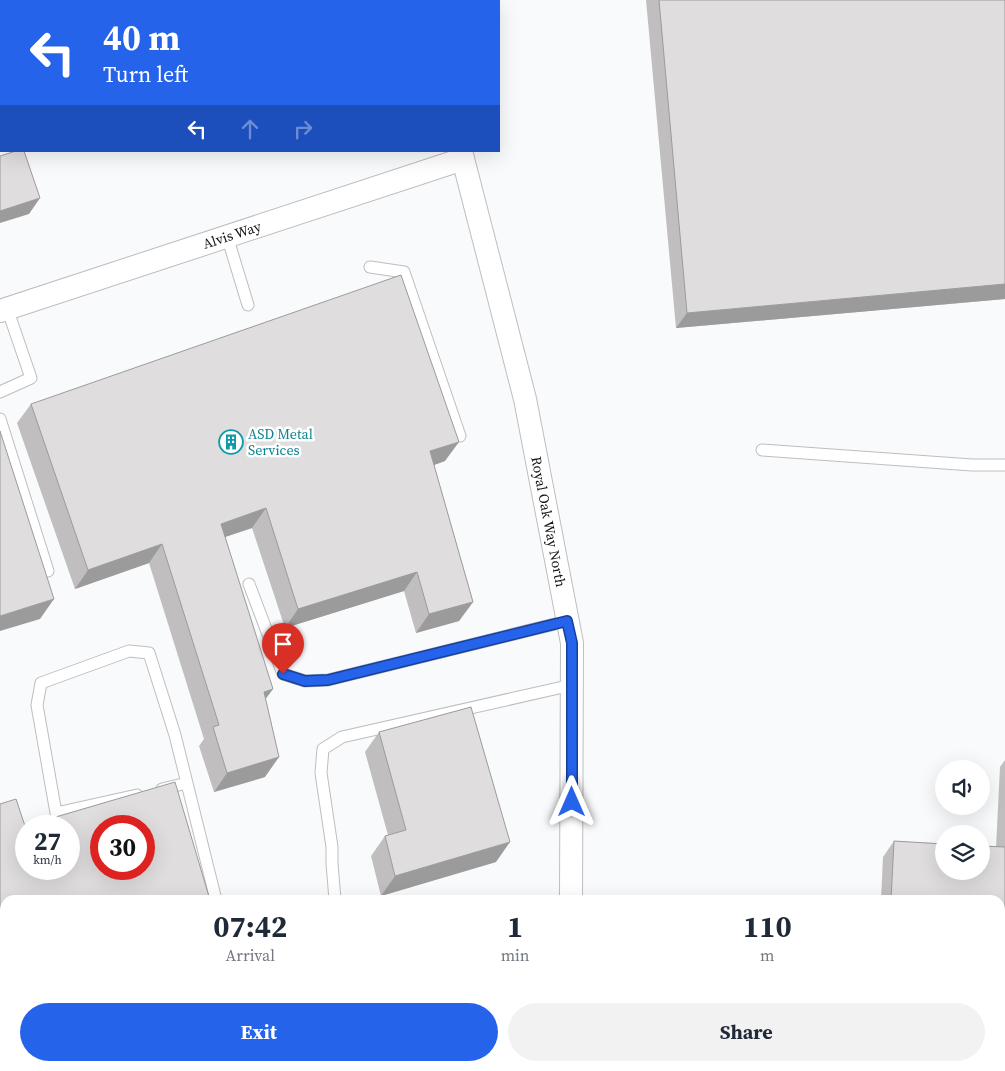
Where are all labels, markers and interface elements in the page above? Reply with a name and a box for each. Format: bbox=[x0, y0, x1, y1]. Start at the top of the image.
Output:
text: 40 m bbox=[103, 14, 180, 62]
icon: left bbox=[20, 20, 85, 85]
text: Turn left bbox=[103, 59, 188, 89]
icon: left bbox=[183, 115, 211, 143]
icon: ahead bbox=[236, 115, 264, 143]
icon: right bbox=[289, 115, 317, 143]
street label: Alvis Way bbox=[200, 216, 264, 254]
place label: ASD Metal Services bbox=[248, 424, 313, 460]
building icon: ASD Metal Services bbox=[218, 429, 244, 455]
street label: Royal Oak Way North bbox=[526, 455, 571, 589]
pin bbox=[262, 623, 304, 674]
icon: arrive bbox=[269, 630, 297, 658]
map controls bbox=[935, 760, 990, 880]
button: sound bbox=[935, 760, 990, 815]
position arrow bbox=[545, 775, 597, 827]
speed limit sign: 30 bbox=[90, 815, 155, 880]
text: 27 bbox=[34, 824, 61, 858]
button: layers bbox=[935, 825, 990, 880]
text: km/h bbox=[33, 852, 62, 868]
text: 07:42 bbox=[213, 906, 287, 947]
text: 1 bbox=[507, 906, 523, 947]
text: 110 bbox=[743, 906, 792, 947]
text: Arrival bbox=[226, 944, 275, 966]
text: min bbox=[501, 944, 530, 966]
text: m bbox=[760, 944, 774, 966]
button: Exit bbox=[20, 1003, 498, 1061]
button: Share bbox=[508, 1003, 985, 1061]

